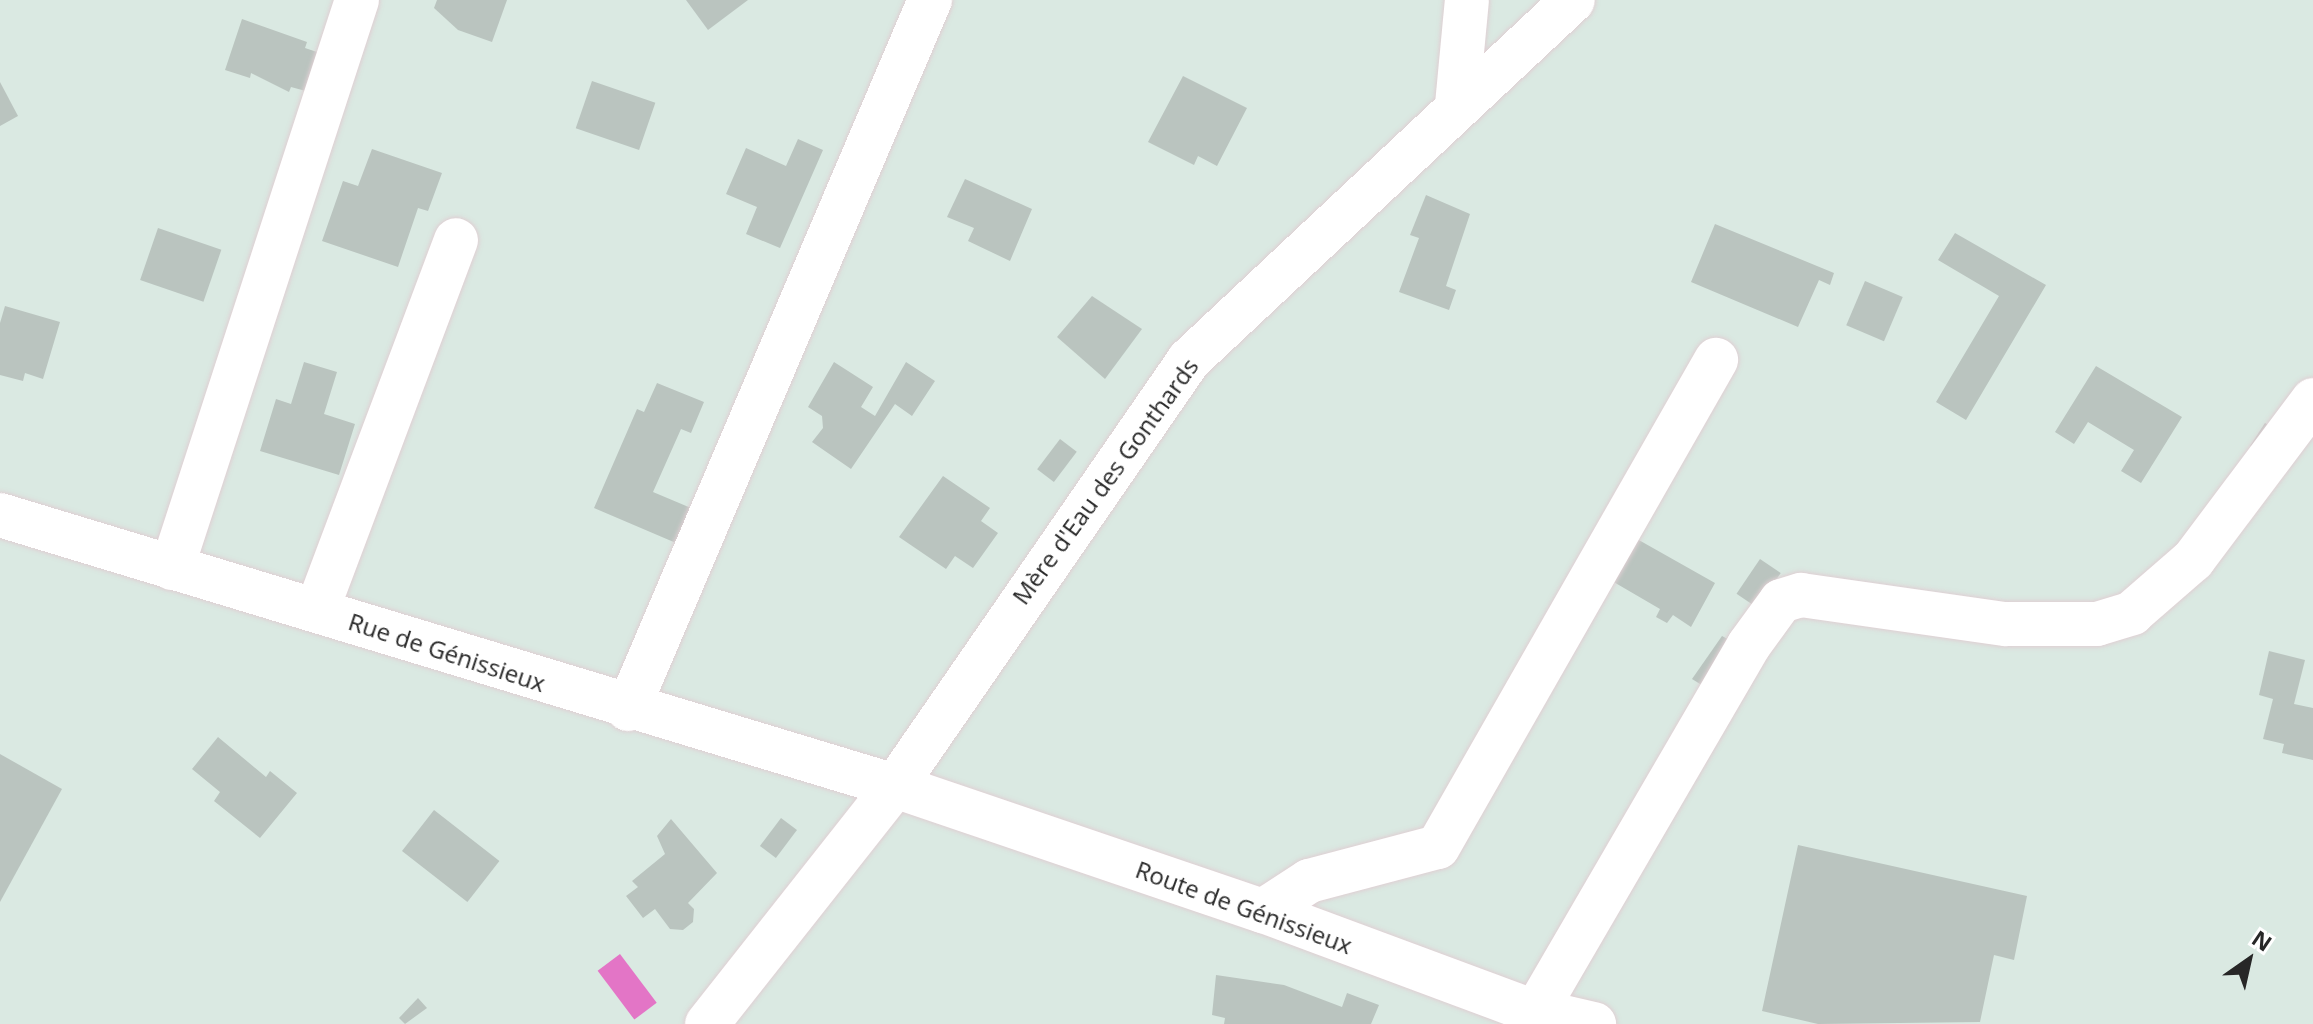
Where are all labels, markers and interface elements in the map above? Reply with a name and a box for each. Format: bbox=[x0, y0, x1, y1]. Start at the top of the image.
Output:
street label: Mère d'Eau des Gonthards bbox=[1006, 352, 1204, 610]
street label: Rue de Génissieux bbox=[345, 607, 549, 697]
street label: Route de Génissieux bbox=[1132, 854, 1356, 960]
north arrow bbox=[2209, 920, 2289, 1000]
text: N bbox=[2247, 923, 2278, 958]

